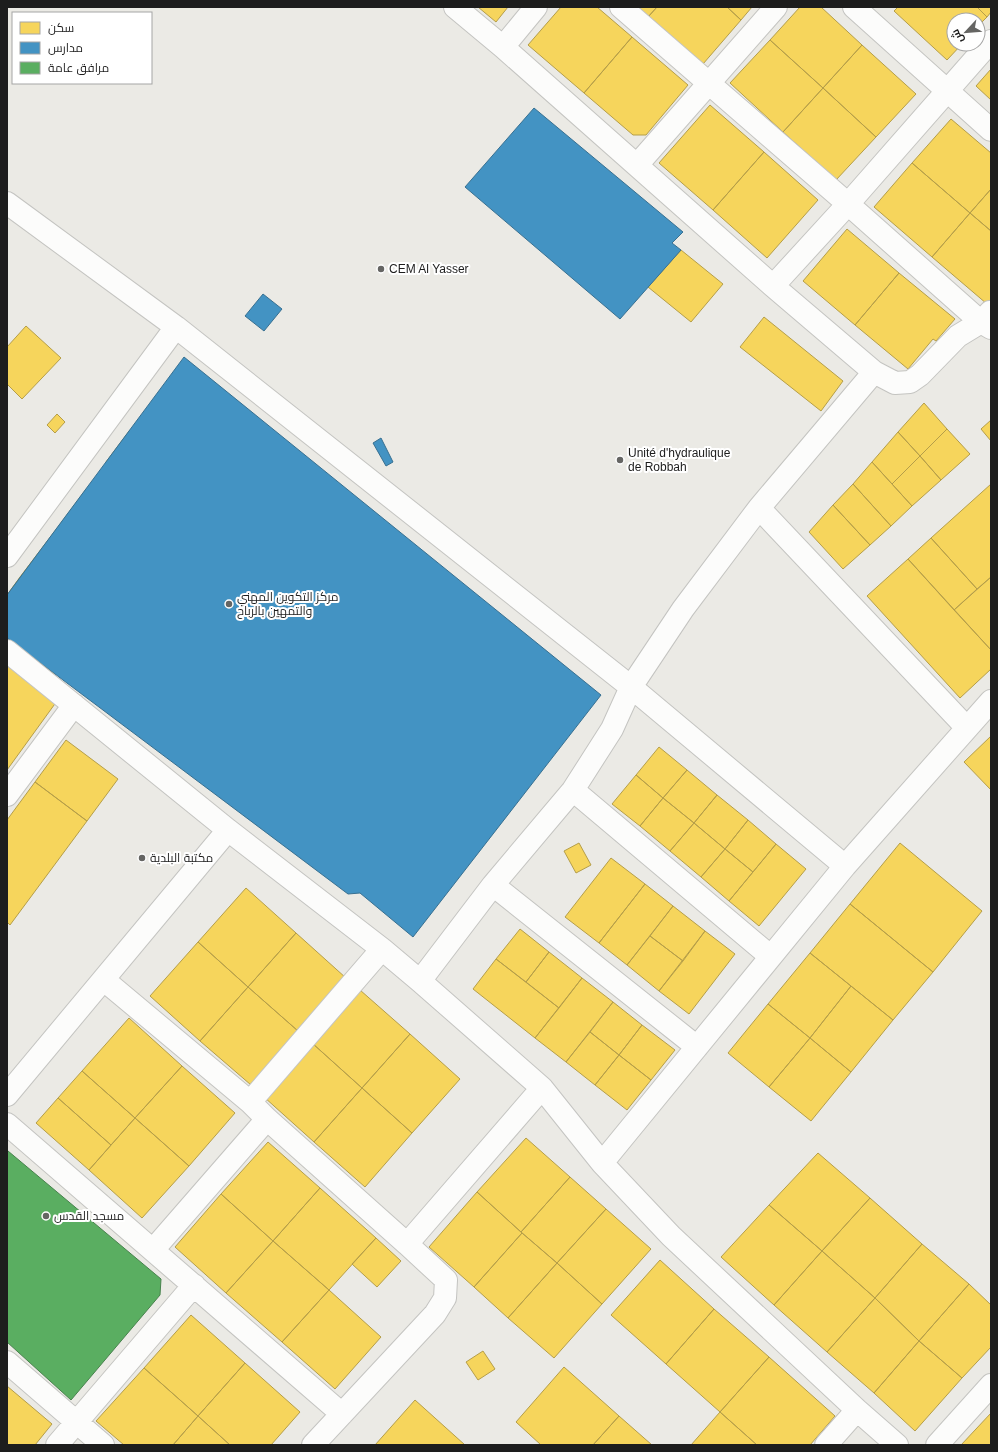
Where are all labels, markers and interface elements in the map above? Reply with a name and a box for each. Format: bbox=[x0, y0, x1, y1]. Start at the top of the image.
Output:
legend bbox=[12, 12, 152, 84]
north arrow bbox=[946, 12, 986, 52]
text: سكن bbox=[48, 21, 74, 35]
text: ش bbox=[949, 27, 966, 45]
text: مدارس bbox=[48, 41, 83, 55]
text: مرافق عامة bbox=[48, 61, 109, 75]
place label: CEM Al Yasser bbox=[389, 262, 469, 276]
marker: CEM Al Yasser bbox=[376, 264, 386, 274]
place label: Unité d'hydraulique de Robbah bbox=[628, 446, 731, 474]
marker: Unité d'hydraulique de Robbah bbox=[615, 455, 625, 465]
place label: مركز التكوين المهني والتمهين بالرباح bbox=[237, 590, 338, 619]
marker: مركز التكوين المهني والتمهين بالرباح bbox=[224, 599, 234, 609]
place label: مكتبة البلدية bbox=[150, 851, 213, 865]
marker: مكتبة البلدية bbox=[137, 853, 147, 863]
place label: مسجد القدس bbox=[54, 1209, 124, 1223]
marker: مسجد القدس bbox=[41, 1211, 51, 1221]

